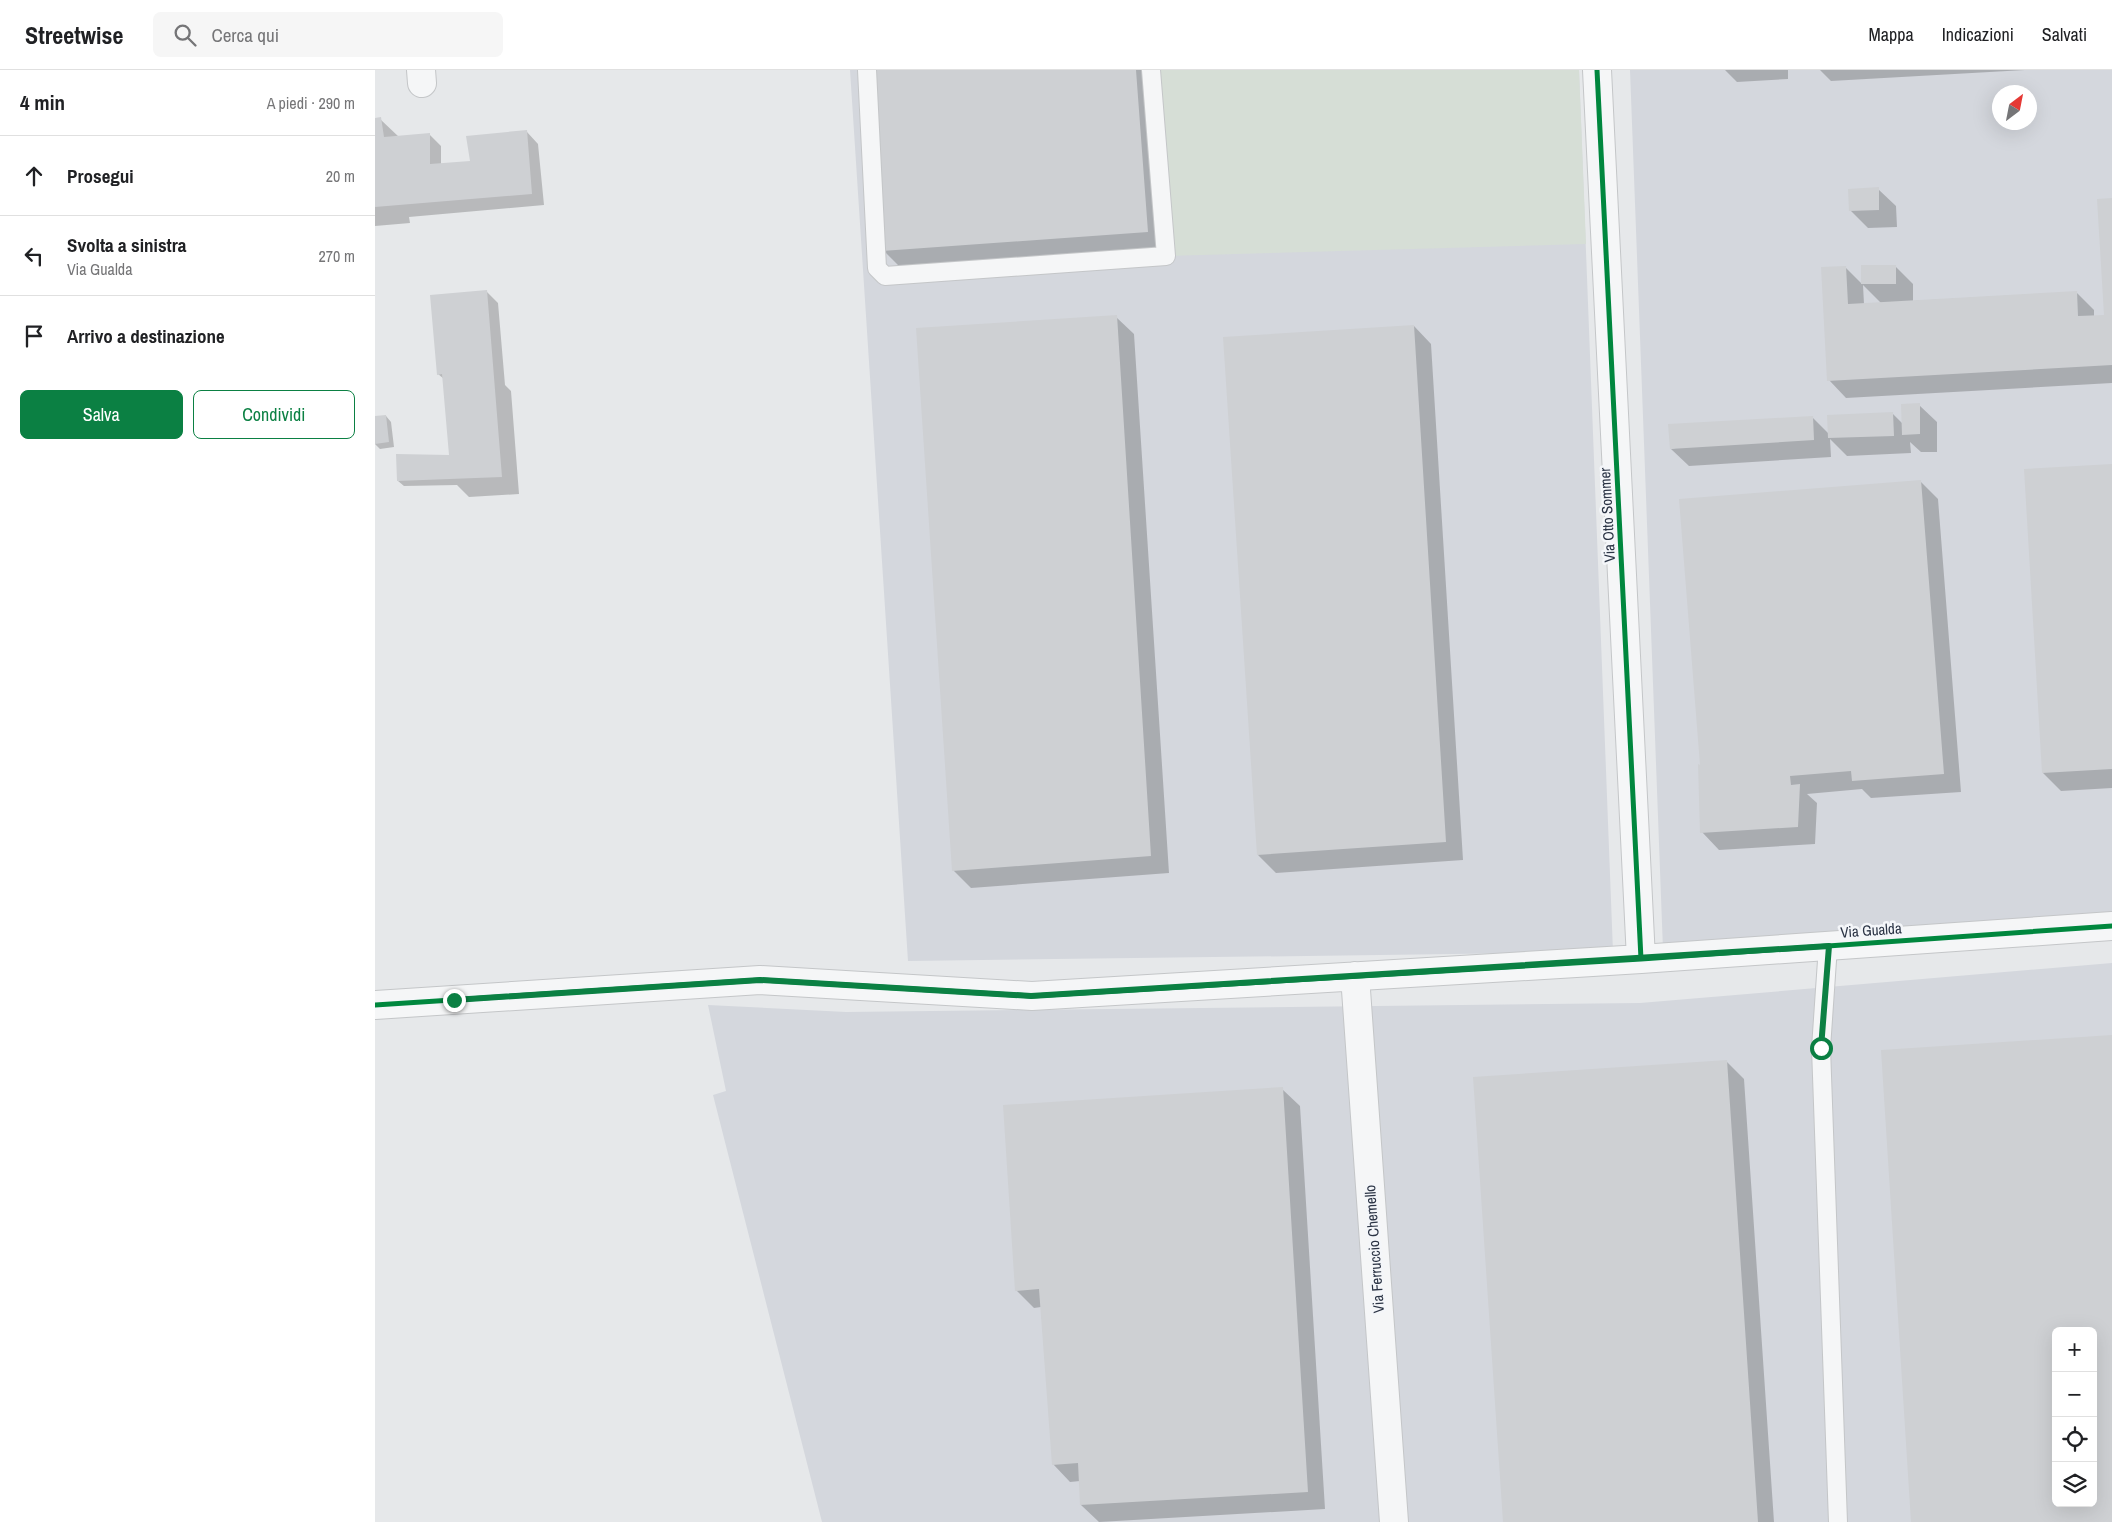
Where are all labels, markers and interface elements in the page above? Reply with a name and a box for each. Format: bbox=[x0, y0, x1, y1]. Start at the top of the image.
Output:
search box bbox=[153, 12, 503, 57]
text: Streetwise bbox=[25, 19, 123, 51]
icon: search bbox=[171, 21, 199, 49]
text: Cerca qui bbox=[211, 22, 279, 48]
text: Mappa bbox=[1869, 22, 1914, 47]
text: Indicazioni bbox=[1942, 22, 2014, 47]
text: Salvati bbox=[2042, 22, 2087, 47]
north arrow bbox=[1992, 85, 2037, 130]
text: 4 min bbox=[20, 88, 65, 117]
text: A piedi · 290 m bbox=[267, 92, 355, 114]
icon: ahead bbox=[20, 162, 48, 190]
text: Prosegui bbox=[67, 163, 134, 189]
text: 20 m bbox=[326, 165, 355, 187]
text: Svolta a sinistra bbox=[67, 232, 187, 258]
icon: left bbox=[20, 242, 48, 270]
text: 270 m bbox=[319, 245, 355, 267]
text: Via Gualda bbox=[67, 258, 132, 280]
icon: arrive bbox=[20, 322, 48, 350]
text: Arrivo a destinazione bbox=[67, 323, 225, 349]
button: Salva bbox=[20, 390, 183, 439]
button: Condividi bbox=[193, 390, 355, 439]
street label: Via Otto Sommer bbox=[1594, 467, 1620, 563]
street label: Via Gualda bbox=[1840, 917, 1902, 943]
route end bbox=[443, 989, 466, 1012]
route start bbox=[1810, 1037, 1833, 1060]
street label: Via Ferruccio Chemello bbox=[1359, 1184, 1389, 1314]
map controls bbox=[2052, 1327, 2097, 1507]
button: + bbox=[2052, 1327, 2097, 1372]
button: − bbox=[2052, 1372, 2097, 1417]
button: locate bbox=[2052, 1417, 2097, 1462]
button: layers bbox=[2052, 1462, 2097, 1507]

